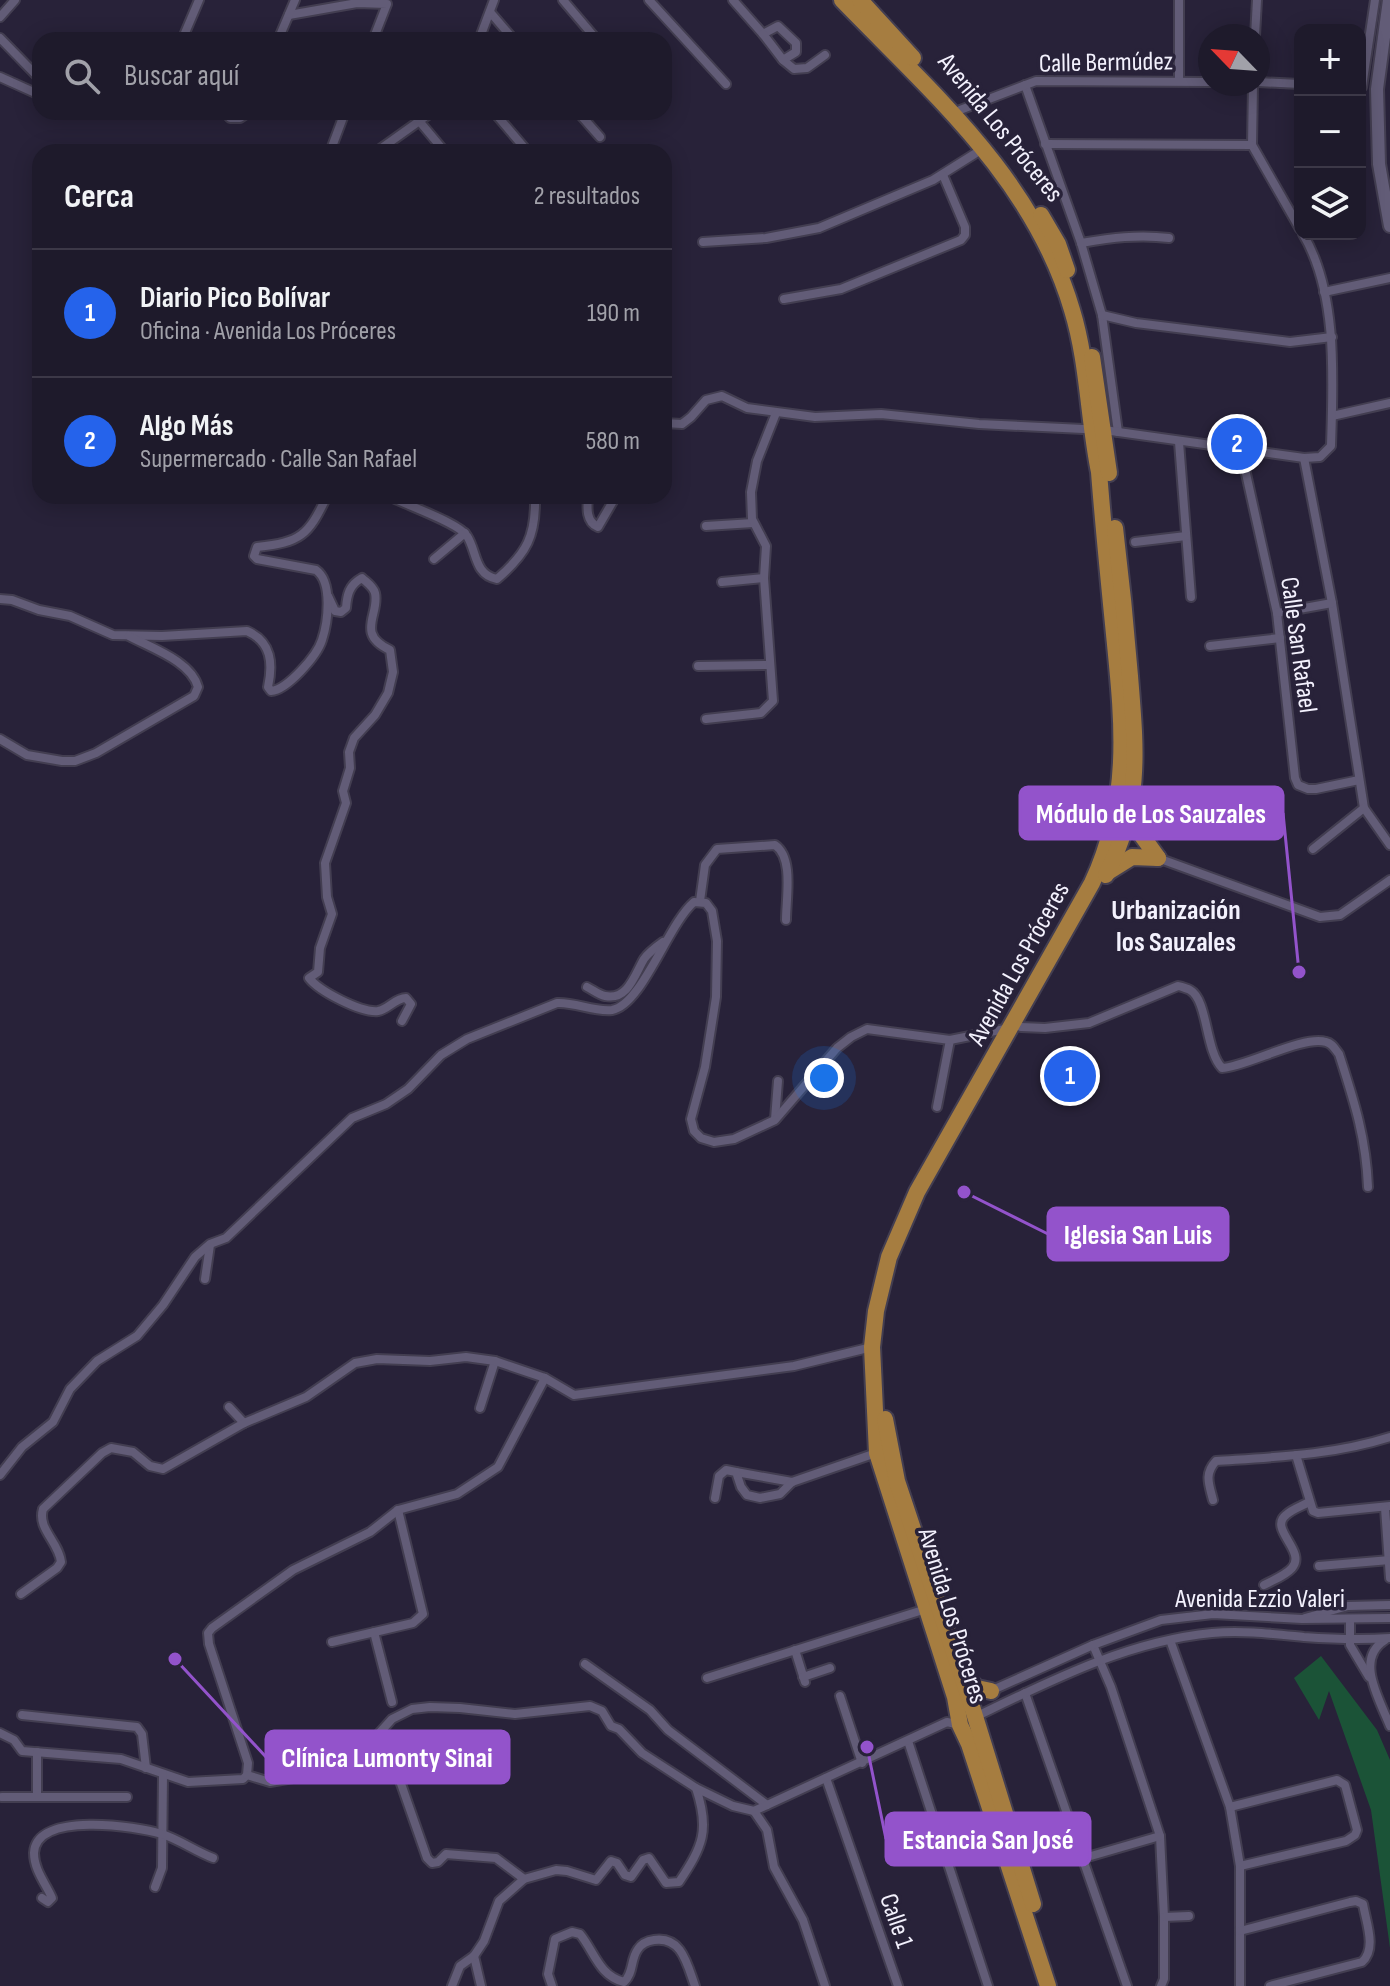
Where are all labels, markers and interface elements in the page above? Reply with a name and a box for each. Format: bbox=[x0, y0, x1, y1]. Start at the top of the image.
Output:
north arrow bbox=[1198, 24, 1270, 96]
map controls bbox=[1294, 24, 1366, 240]
button: + bbox=[1294, 24, 1366, 96]
search box bbox=[32, 32, 672, 120]
street label: Calle Bermúdez bbox=[1039, 46, 1173, 80]
street label: Avenida Los Próceres bbox=[930, 47, 1069, 208]
icon: search bbox=[60, 54, 104, 98]
text: Buscar aquí bbox=[124, 58, 239, 94]
button: − bbox=[1294, 96, 1366, 168]
button: layers bbox=[1294, 168, 1366, 240]
text: Cerca bbox=[64, 176, 134, 217]
text: 2 resultados bbox=[534, 181, 640, 212]
text: Diario Pico Bolívar bbox=[140, 280, 330, 316]
text: 1 bbox=[85, 298, 95, 329]
text: 190 m bbox=[587, 298, 640, 329]
text: Oficina · Avenida Los Próceres bbox=[140, 316, 396, 347]
text: Algo Más bbox=[140, 408, 234, 444]
pin: 2 bbox=[1211, 414, 1263, 474]
text: 2 bbox=[84, 426, 96, 457]
text: 580 m bbox=[586, 426, 640, 457]
text: Supermercado · Calle San Rafael bbox=[140, 444, 417, 475]
street label: Calle San Rafael bbox=[1273, 575, 1323, 715]
callout: Módulo de Los Sauzales bbox=[1020, 787, 1283, 839]
text: Módulo de Los Sauzales bbox=[1036, 798, 1266, 831]
street label: Avenida Los Próceres bbox=[961, 877, 1077, 1052]
district label: Urbanización los Sauzales bbox=[1111, 894, 1241, 959]
pin: 1 bbox=[1044, 1046, 1096, 1106]
your location bbox=[804, 1058, 844, 1098]
callout: Iglesia San Luis bbox=[1048, 1208, 1228, 1260]
text: Iglesia San Luis bbox=[1064, 1219, 1212, 1252]
street label: Avenida Los Próceres bbox=[910, 1523, 993, 1708]
street label: Avenida Ezzio Valeri bbox=[1174, 1584, 1345, 1615]
callout: Clínica Lumonty Sinai bbox=[266, 1731, 509, 1783]
text: Clínica Lumonty Sinai bbox=[281, 1742, 493, 1775]
callout: Estancia San José bbox=[886, 1813, 1090, 1865]
text: Estancia San José bbox=[902, 1824, 1074, 1857]
street label: Calle 1 bbox=[872, 1890, 920, 1952]

